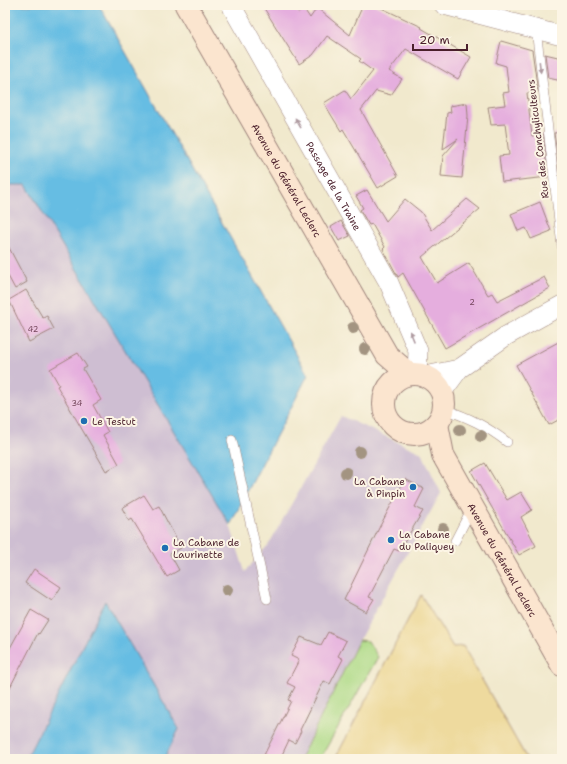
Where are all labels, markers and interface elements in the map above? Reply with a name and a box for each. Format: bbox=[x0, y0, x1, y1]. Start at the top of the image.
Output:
scale bar bbox=[413, 26, 467, 52]
text: 20 m bbox=[419, 32, 450, 48]
one-way arrow bbox=[537, 61, 544, 73]
street label: Rue des Conchyliculteurs bbox=[524, 79, 552, 199]
one-way arrow bbox=[294, 117, 301, 129]
street label: Avenue du Général Leclerc bbox=[249, 121, 324, 239]
street label: Passage de la Traine bbox=[303, 139, 364, 233]
house number: 2 bbox=[469, 297, 475, 308]
house number: 42 bbox=[28, 324, 39, 335]
one-way arrow bbox=[409, 329, 415, 341]
house number: 34 bbox=[72, 398, 83, 409]
place label: Le Testut bbox=[92, 415, 136, 428]
marker: Le Testut bbox=[79, 416, 89, 426]
place label: La Cabane à Pinpin bbox=[354, 475, 405, 500]
marker: La Cabane à Pinpin bbox=[408, 482, 418, 492]
street label: Avenue du Général Leclerc bbox=[465, 501, 540, 619]
place label: La Cabane du Paliquey bbox=[399, 528, 455, 553]
marker: La Cabane du Paliquey bbox=[386, 535, 396, 545]
place label: La Cabane de Laurinette bbox=[173, 536, 240, 561]
marker: La Cabane de Laurinette bbox=[160, 543, 170, 553]

